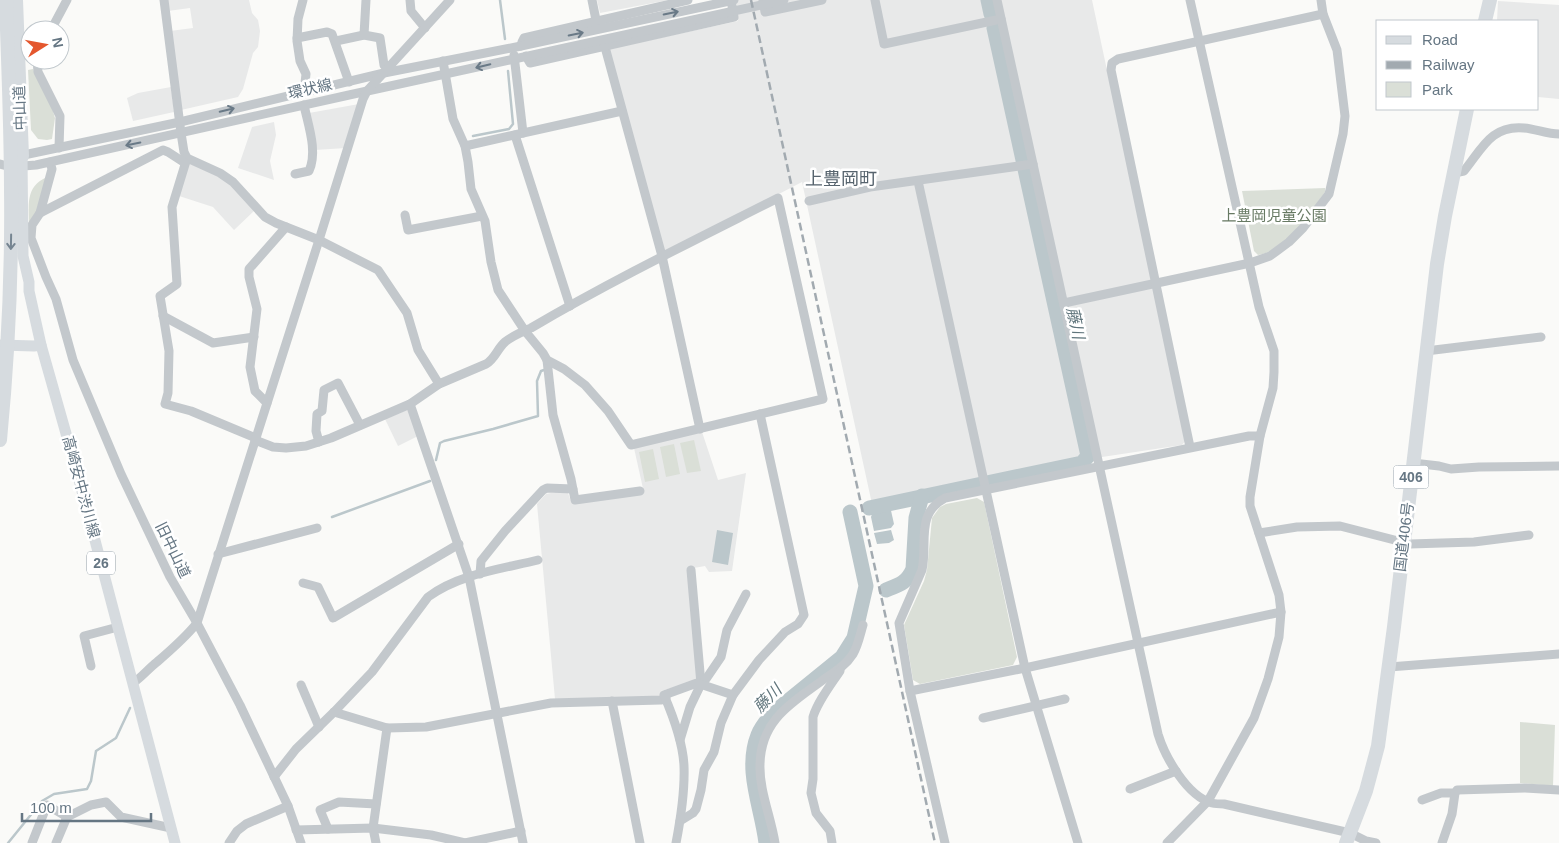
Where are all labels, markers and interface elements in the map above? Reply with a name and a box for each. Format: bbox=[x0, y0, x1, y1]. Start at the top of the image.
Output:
one-way arrow bbox=[663, 8, 679, 18]
north arrow bbox=[20, 20, 70, 70]
legend bbox=[1376, 20, 1539, 110]
one-way arrow bbox=[568, 29, 584, 38]
text: Road bbox=[1422, 31, 1458, 48]
text: N bbox=[49, 36, 67, 49]
text: Railway bbox=[1422, 56, 1475, 73]
one-way arrow bbox=[476, 62, 492, 71]
street label: 環状線 bbox=[286, 75, 334, 102]
text: Park bbox=[1422, 81, 1453, 98]
street label: 中山道 bbox=[10, 85, 29, 131]
one-way arrow bbox=[218, 105, 234, 114]
one-way arrow bbox=[126, 140, 142, 149]
district label: 上豊岡町 bbox=[805, 169, 877, 189]
park label: 上豊岡児童公園 bbox=[1221, 207, 1327, 224]
one-way arrow bbox=[6, 233, 16, 249]
water label: 藤川 bbox=[1064, 306, 1088, 342]
street label: 高崎安中渋川線 bbox=[60, 434, 103, 540]
road number: 406 bbox=[1394, 466, 1428, 488]
street label: 国道406号 bbox=[1391, 501, 1416, 573]
street label: 旧中山道 bbox=[153, 519, 194, 580]
road number: 26 bbox=[87, 552, 115, 574]
water label: 藤川 bbox=[750, 680, 786, 716]
scale bar bbox=[22, 790, 151, 822]
text: 100 m bbox=[30, 799, 72, 816]

